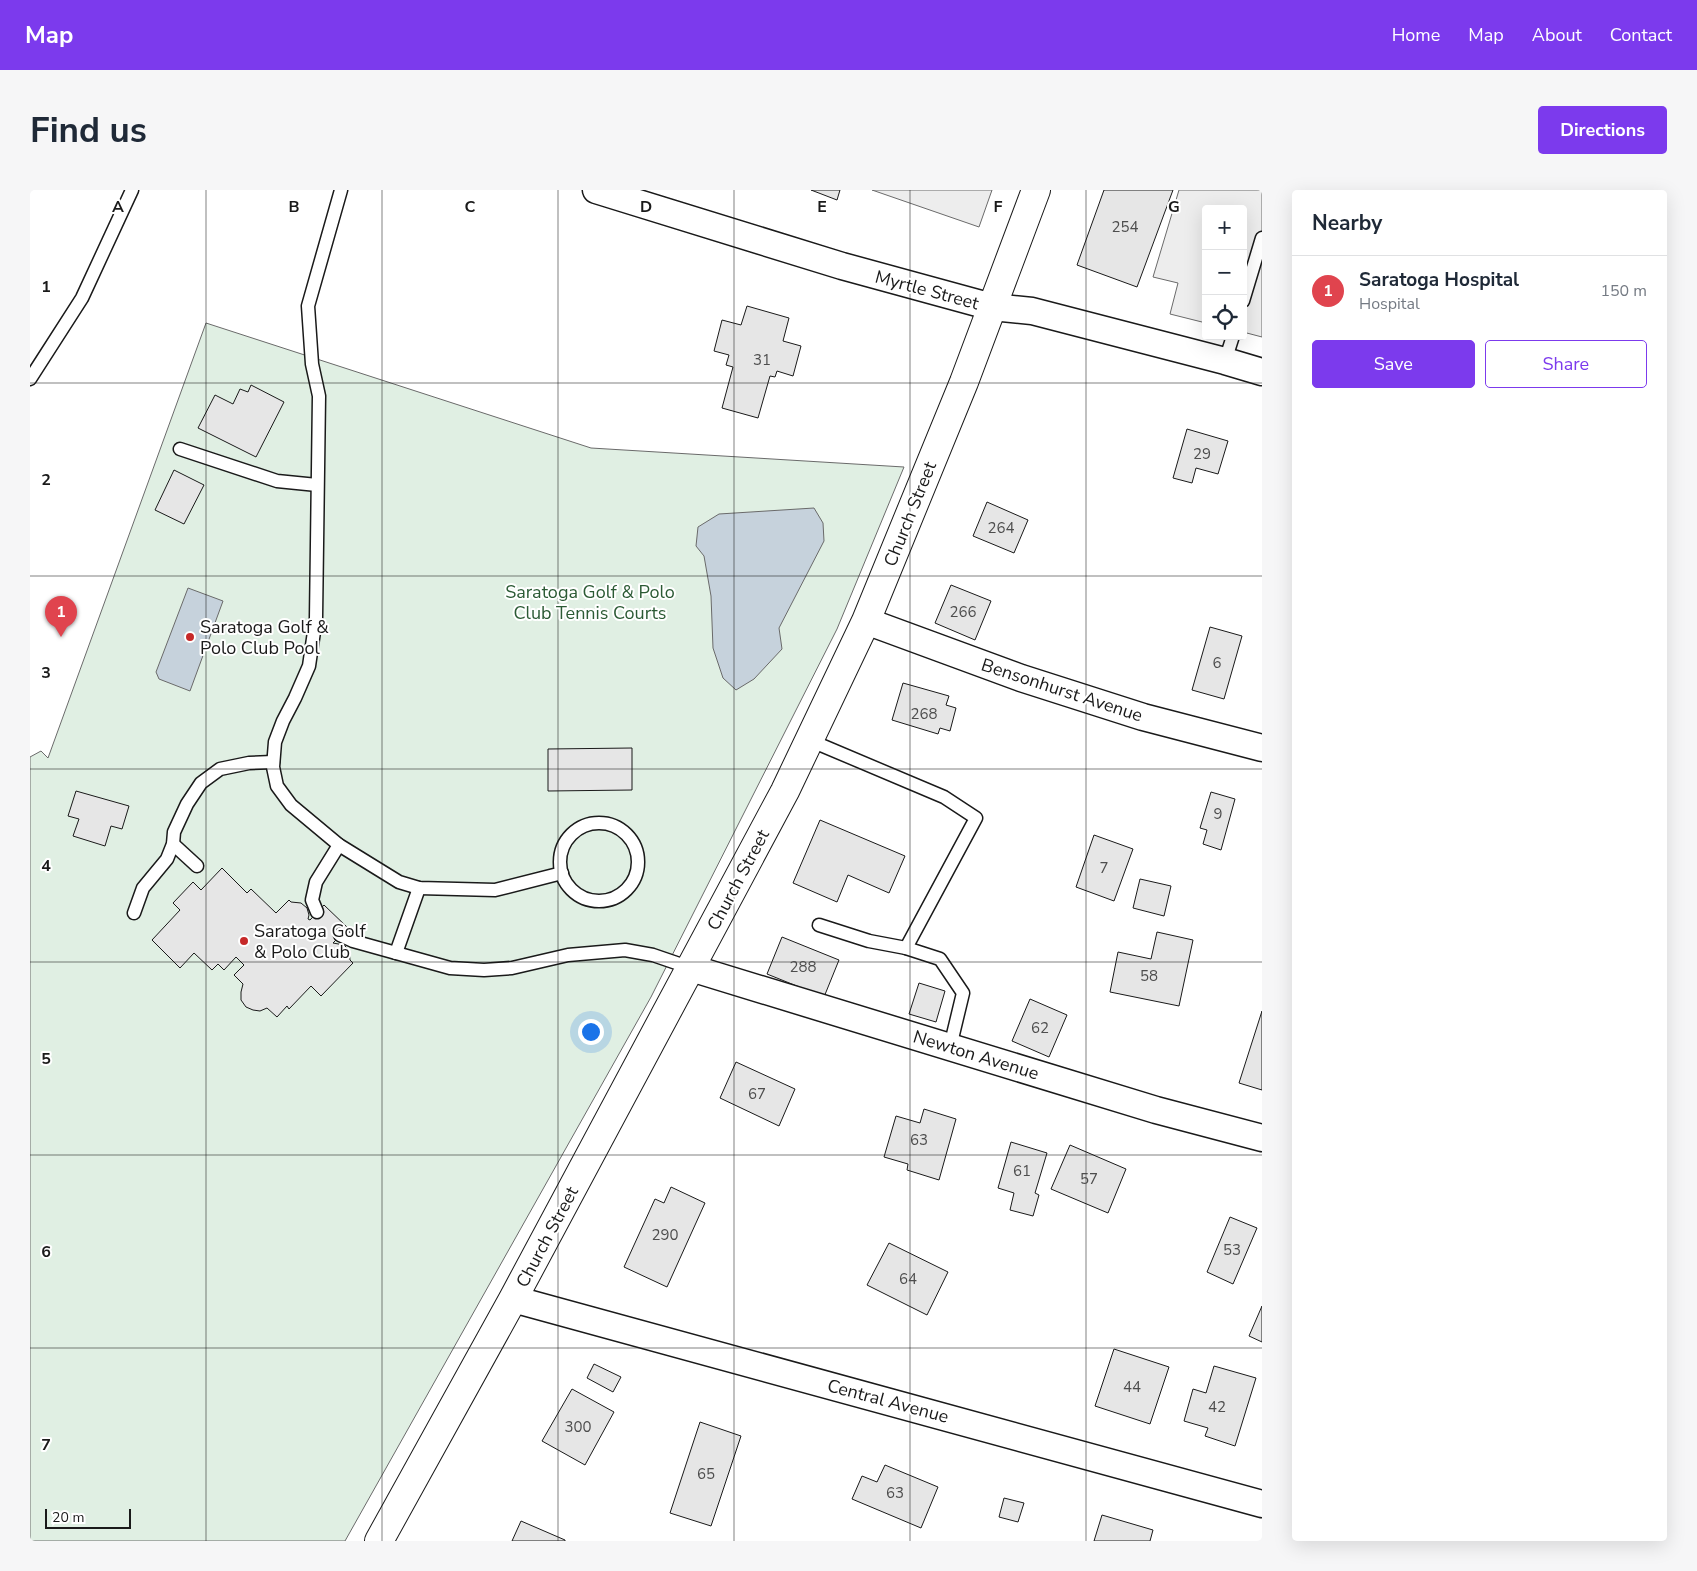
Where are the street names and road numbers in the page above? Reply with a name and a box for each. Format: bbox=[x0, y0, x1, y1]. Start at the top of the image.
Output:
street label: Myrtle Street bbox=[872, 265, 982, 316]
street label: Church Street bbox=[878, 457, 942, 570]
street label: Bensonhurst Avenue bbox=[978, 653, 1146, 727]
street label: Church Street bbox=[701, 825, 775, 935]
street label: Newton Avenue bbox=[910, 1024, 1042, 1086]
street label: Church Street bbox=[510, 1182, 584, 1292]
street label: Central Avenue bbox=[825, 1373, 951, 1429]

